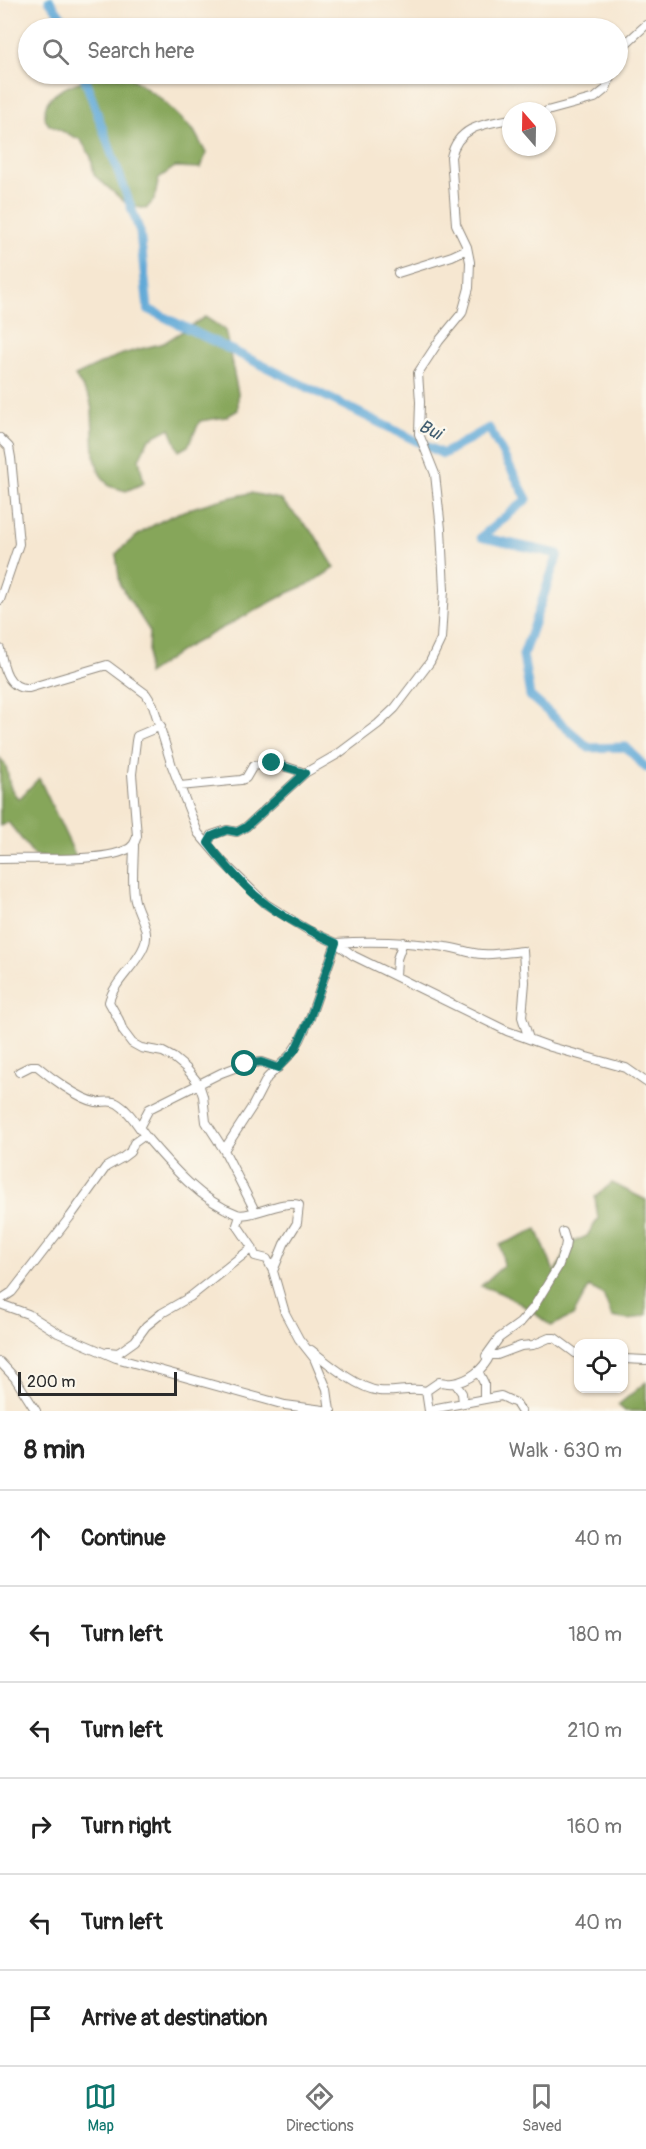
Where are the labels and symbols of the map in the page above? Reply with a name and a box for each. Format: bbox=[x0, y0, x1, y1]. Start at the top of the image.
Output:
north arrow bbox=[502, 102, 556, 156]
water label: Bui bbox=[415, 415, 448, 446]
route end bbox=[258, 749, 284, 775]
route start bbox=[231, 1050, 257, 1076]
scale bar bbox=[18, 1369, 177, 1396]

